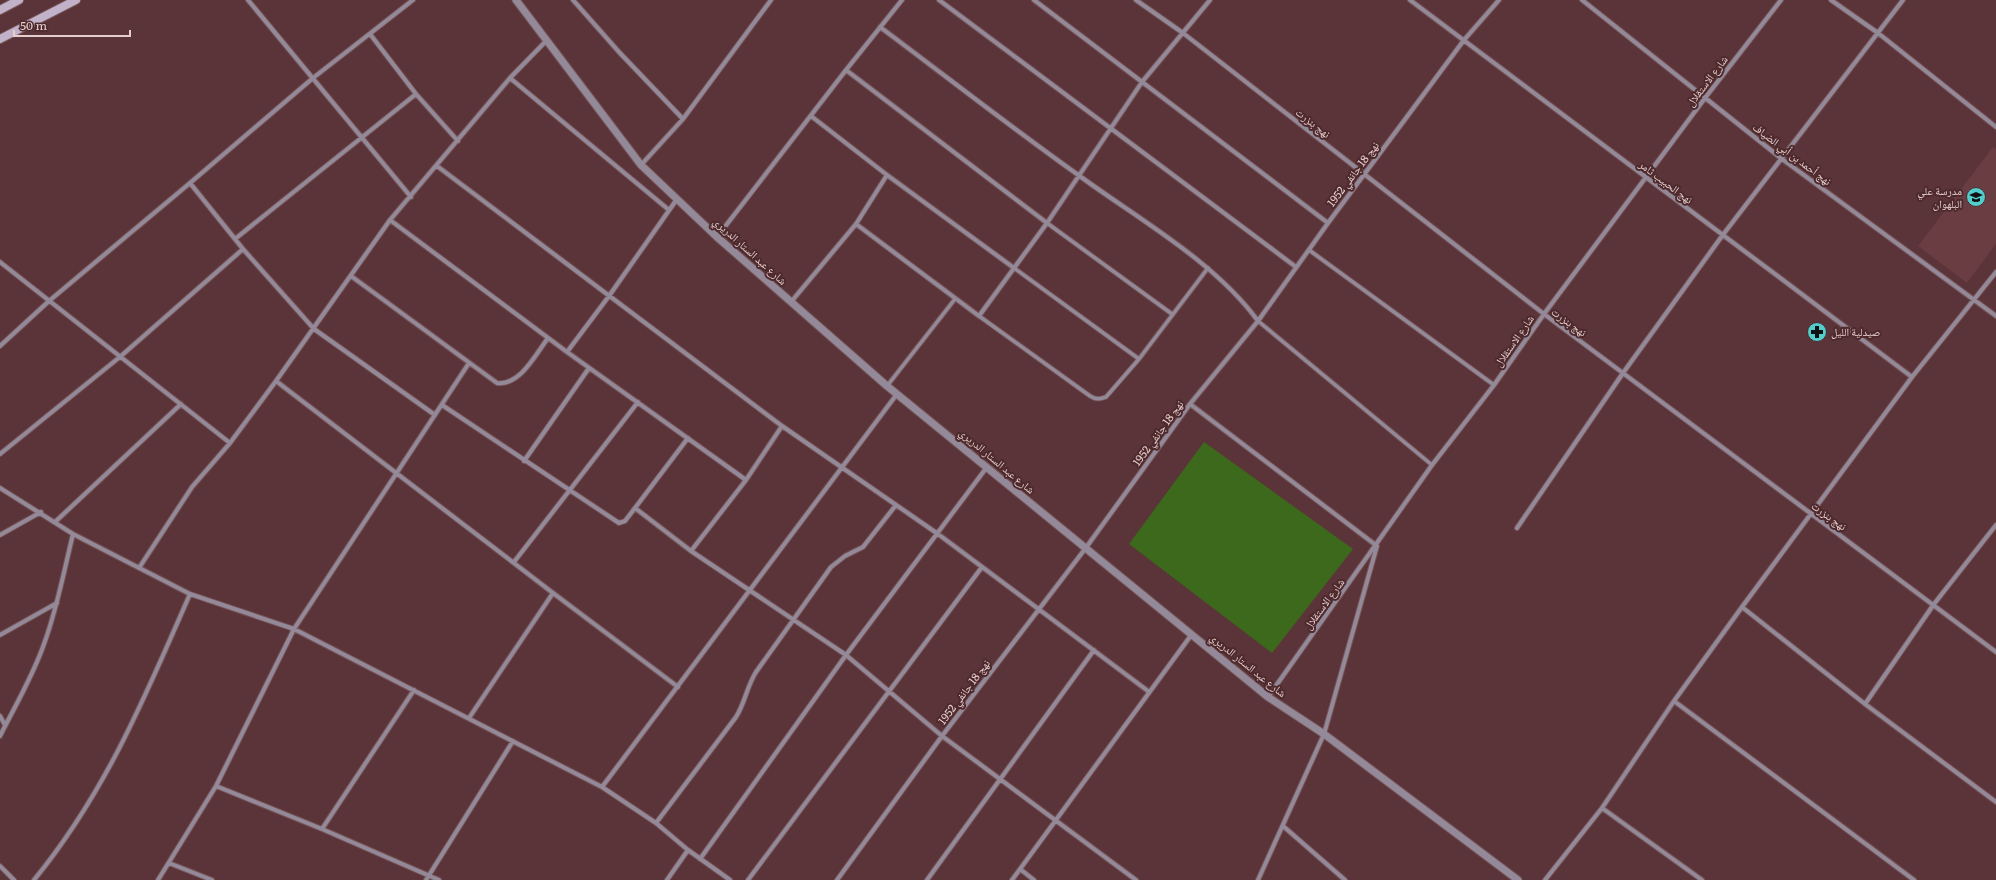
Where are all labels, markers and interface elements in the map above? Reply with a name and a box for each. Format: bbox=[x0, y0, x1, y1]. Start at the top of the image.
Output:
scale bar bbox=[14, 12, 130, 38]
text: 50 m bbox=[20, 16, 47, 34]
street label: شارع الاستقلال bbox=[1682, 52, 1731, 109]
street label: نهج بنزرت bbox=[1293, 104, 1334, 141]
street label: نهج أحمد بن أبي الضياف bbox=[1749, 118, 1835, 190]
street label: نهج 18 جانفي 1952 bbox=[1322, 138, 1383, 210]
street label: نهج الحبيب ثامر bbox=[1636, 155, 1697, 207]
place label: مدرسة علي البلهوان bbox=[1917, 182, 1962, 211]
school or university icon: مدرسة علي البلهوان bbox=[1965, 186, 1987, 208]
street label: شارع عبد الستار الدريري bbox=[709, 213, 791, 289]
street label: نهج بنزرت bbox=[1549, 303, 1591, 339]
street label: شارع الاستقلال bbox=[1489, 311, 1537, 370]
pharmacy icon: صيدلية الليل bbox=[1806, 321, 1828, 343]
place label: صيدلية الليل bbox=[1831, 323, 1880, 339]
street label: نهج 18 جانفي 1952 bbox=[1128, 396, 1188, 470]
street label: شارع عبد الستار الدريري bbox=[955, 424, 1039, 498]
street label: نهج بنزرت bbox=[1809, 497, 1851, 533]
street label: شارع الاستقلال bbox=[1299, 574, 1347, 632]
street label: شارع عبد الستار الدريري bbox=[1206, 628, 1290, 701]
street label: نهج 18 جانفي 1952 bbox=[933, 656, 994, 728]

